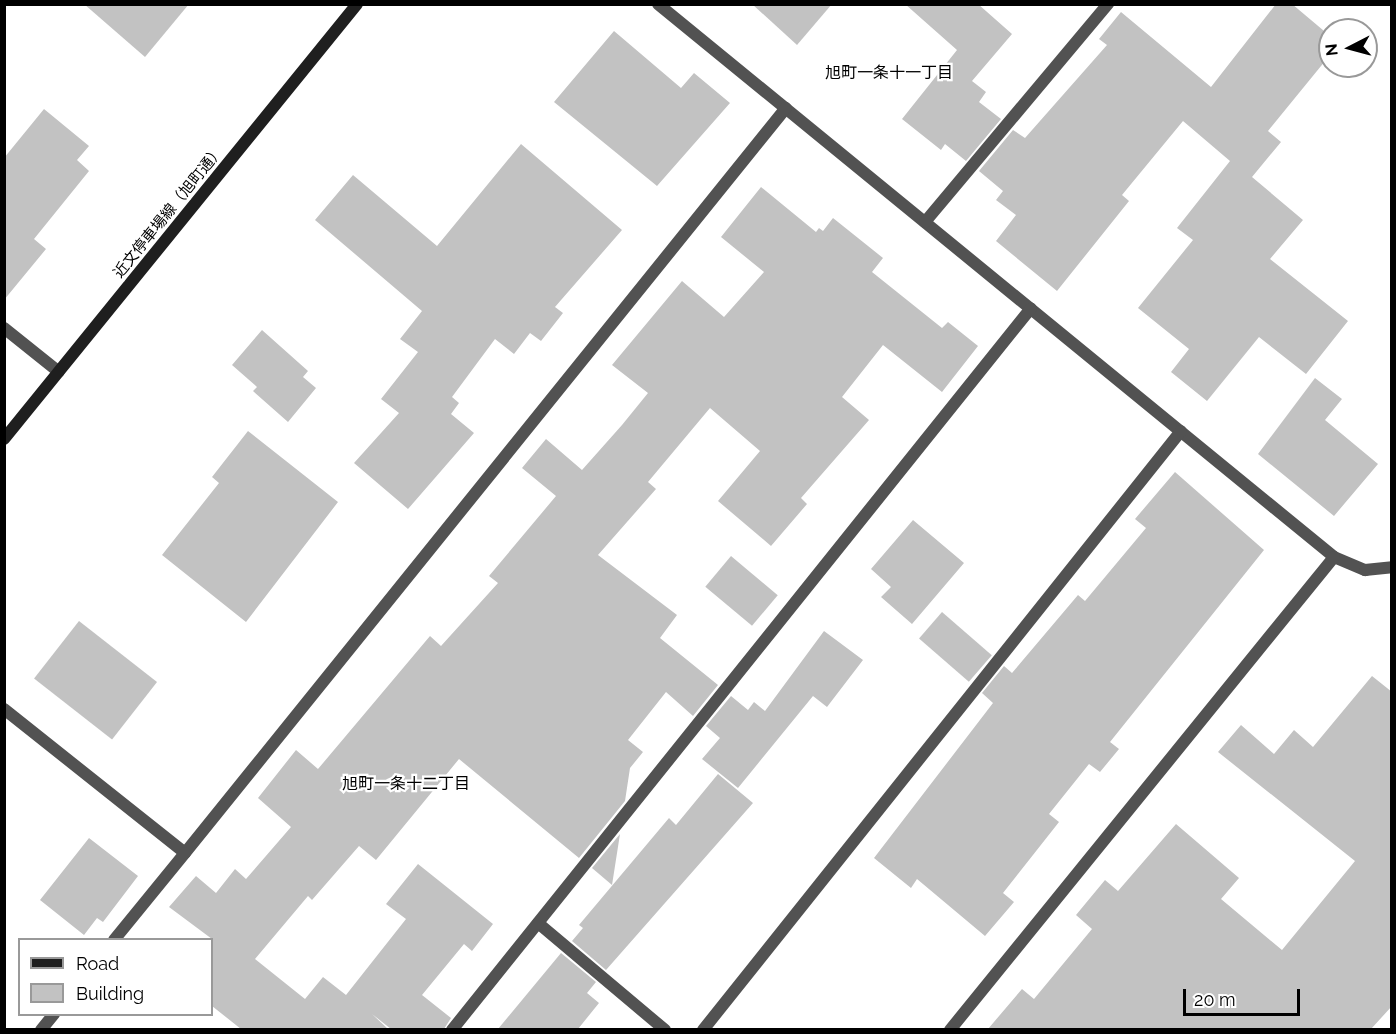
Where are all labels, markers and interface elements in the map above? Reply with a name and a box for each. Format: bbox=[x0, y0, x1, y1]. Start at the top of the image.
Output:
north arrow bbox=[1318, 18, 1378, 78]
text: N bbox=[1322, 43, 1342, 57]
district label: 旭町一条十一丁目 bbox=[825, 63, 953, 83]
street label: 近文停車場線（旭町通） bbox=[110, 142, 228, 282]
district label: 旭町一条十二丁目 bbox=[342, 774, 470, 794]
legend bbox=[18, 938, 213, 1016]
text: Road bbox=[76, 953, 119, 974]
scale bar bbox=[1186, 977, 1303, 1015]
text: Building bbox=[76, 983, 144, 1004]
text: 20 m bbox=[1194, 989, 1236, 1010]

